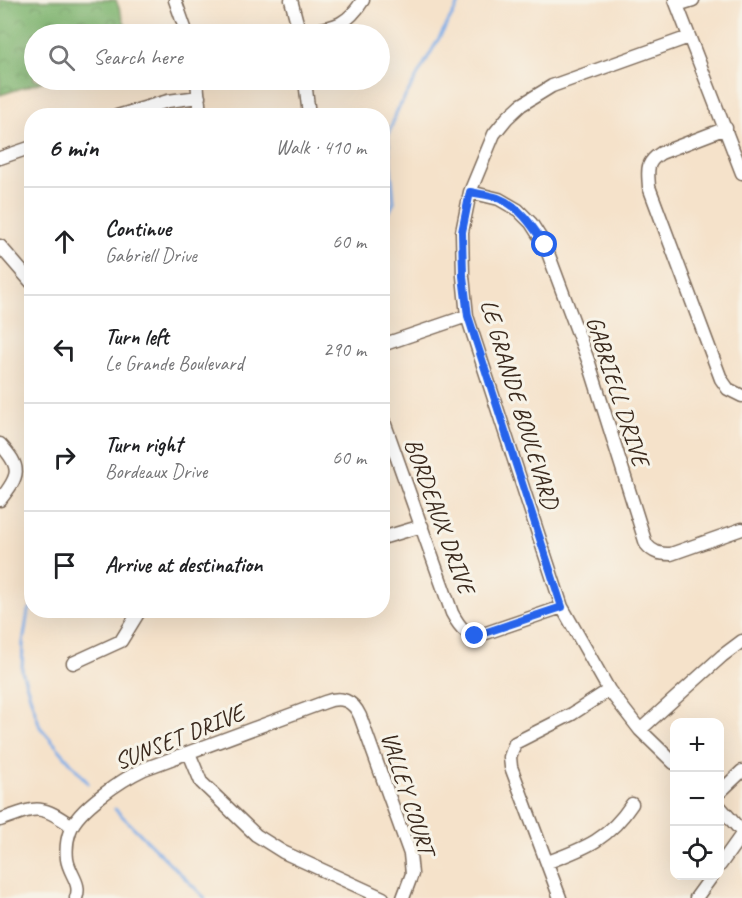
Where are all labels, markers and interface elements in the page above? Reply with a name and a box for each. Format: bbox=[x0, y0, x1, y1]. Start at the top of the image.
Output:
search box bbox=[24, 24, 390, 90]
icon: search bbox=[45, 41, 78, 74]
text: Search here bbox=[93, 43, 183, 71]
text: 6 min bbox=[48, 131, 98, 164]
text: Walk · 410 m bbox=[276, 135, 366, 160]
text: Continue bbox=[105, 215, 171, 243]
icon: ahead bbox=[48, 225, 81, 258]
text: 60 m bbox=[332, 229, 366, 254]
route start bbox=[531, 231, 557, 257]
text: Gabriell Drive bbox=[105, 243, 197, 268]
street label: LE GRANDE BOULEVARD bbox=[474, 296, 567, 514]
street label: GABRIELL DRIVE bbox=[580, 312, 657, 472]
text: Turn left bbox=[105, 323, 169, 351]
icon: left bbox=[48, 333, 81, 366]
text: 290 m bbox=[323, 337, 366, 362]
text: Le Grande Boulevard bbox=[105, 351, 243, 376]
text: Turn right bbox=[105, 431, 182, 459]
street label: BORDEAUX DRIVE bbox=[398, 434, 483, 600]
icon: right bbox=[48, 441, 81, 474]
text: 60 m bbox=[332, 445, 366, 470]
text: Bordeaux Drive bbox=[105, 459, 207, 484]
icon: arrive bbox=[48, 549, 81, 582]
text: Arrive at destination bbox=[105, 551, 262, 579]
route end bbox=[461, 622, 487, 648]
street label: SUNSET DRIVE bbox=[110, 696, 251, 777]
map controls bbox=[670, 718, 724, 880]
button: + bbox=[670, 718, 724, 772]
street label: VALLEY COURT bbox=[374, 728, 444, 863]
button: − bbox=[670, 772, 724, 826]
button: locate bbox=[670, 826, 724, 880]

